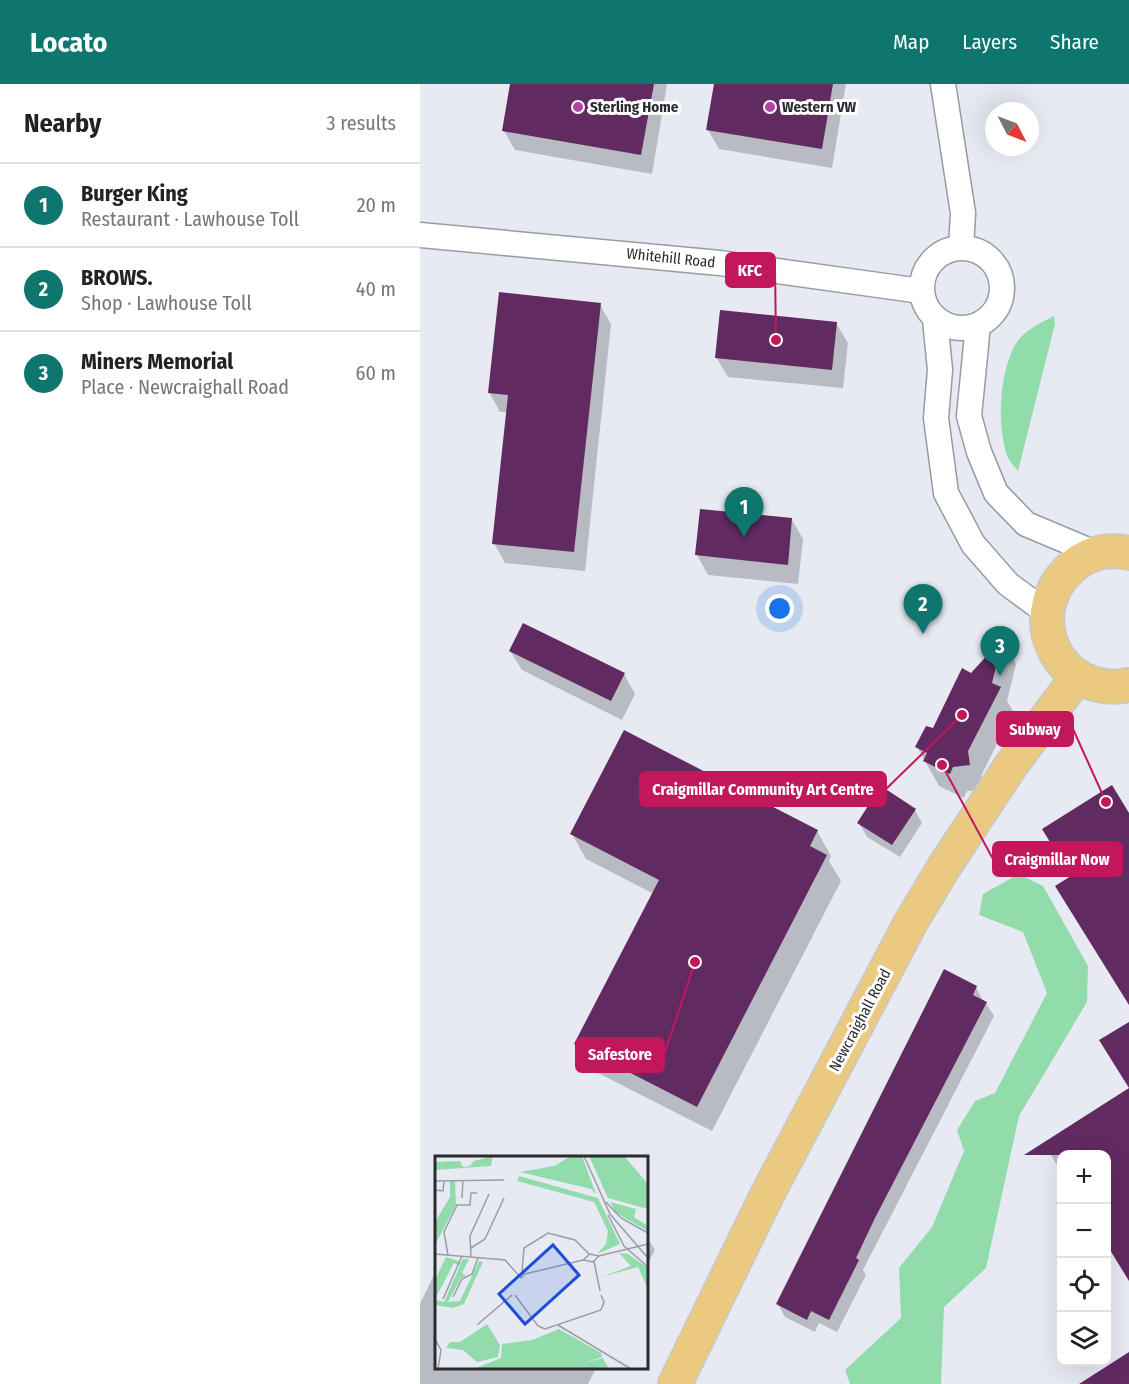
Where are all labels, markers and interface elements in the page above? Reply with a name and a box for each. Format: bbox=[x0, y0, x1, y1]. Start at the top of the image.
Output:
text: Locato bbox=[30, 26, 108, 59]
text: Map bbox=[893, 29, 929, 55]
text: Layers bbox=[962, 29, 1017, 55]
text: Share bbox=[1050, 29, 1099, 55]
place label: Sterling Home bbox=[590, 98, 679, 116]
place label: Western VW bbox=[782, 98, 857, 116]
marker: Sterling Home bbox=[571, 100, 585, 114]
marker: Western VW bbox=[763, 100, 777, 114]
north arrow bbox=[985, 102, 1039, 156]
text: Nearby bbox=[24, 108, 101, 139]
text: 3 results bbox=[327, 111, 396, 135]
text: Burger King bbox=[81, 180, 188, 207]
text: 1 bbox=[39, 193, 48, 217]
text: 20 m bbox=[357, 193, 396, 217]
text: Restaurant · Lawhouse Toll bbox=[81, 207, 299, 231]
street label: Whitehill Road bbox=[626, 244, 716, 272]
callout: KFC bbox=[726, 253, 775, 287]
text: KFC bbox=[738, 261, 763, 280]
text: BROWS. bbox=[81, 264, 152, 291]
text: 2 bbox=[39, 277, 48, 301]
text: 40 m bbox=[356, 277, 396, 301]
text: Shop · Lawhouse Toll bbox=[81, 291, 252, 315]
text: Miners Memorial bbox=[81, 348, 233, 375]
text: 3 bbox=[39, 361, 48, 385]
text: 60 m bbox=[356, 361, 396, 385]
text: Place · Newcraighall Road bbox=[81, 375, 289, 399]
pin: 1 bbox=[724, 488, 764, 537]
pin: 2 bbox=[904, 584, 942, 634]
your location bbox=[765, 594, 794, 623]
pin: 3 bbox=[980, 626, 1020, 676]
callout: Subway bbox=[997, 712, 1073, 746]
text: Subway bbox=[1009, 720, 1061, 739]
callout: Craigmillar Community Art Centre bbox=[640, 772, 886, 806]
text: Craigmillar Community Art Centre bbox=[652, 780, 874, 799]
callout: Craigmillar Now bbox=[993, 842, 1122, 876]
text: Craigmillar Now bbox=[1005, 850, 1109, 869]
street label: Newcraighall Road bbox=[825, 966, 895, 1074]
callout: Safestore bbox=[576, 1038, 664, 1072]
text: Safestore bbox=[588, 1045, 652, 1064]
map controls bbox=[1057, 1150, 1111, 1366]
button: + bbox=[1057, 1150, 1111, 1204]
inset map bbox=[435, 1156, 648, 1369]
button: − bbox=[1057, 1204, 1111, 1258]
button: locate bbox=[1057, 1258, 1111, 1312]
button: layers bbox=[1057, 1312, 1111, 1366]

